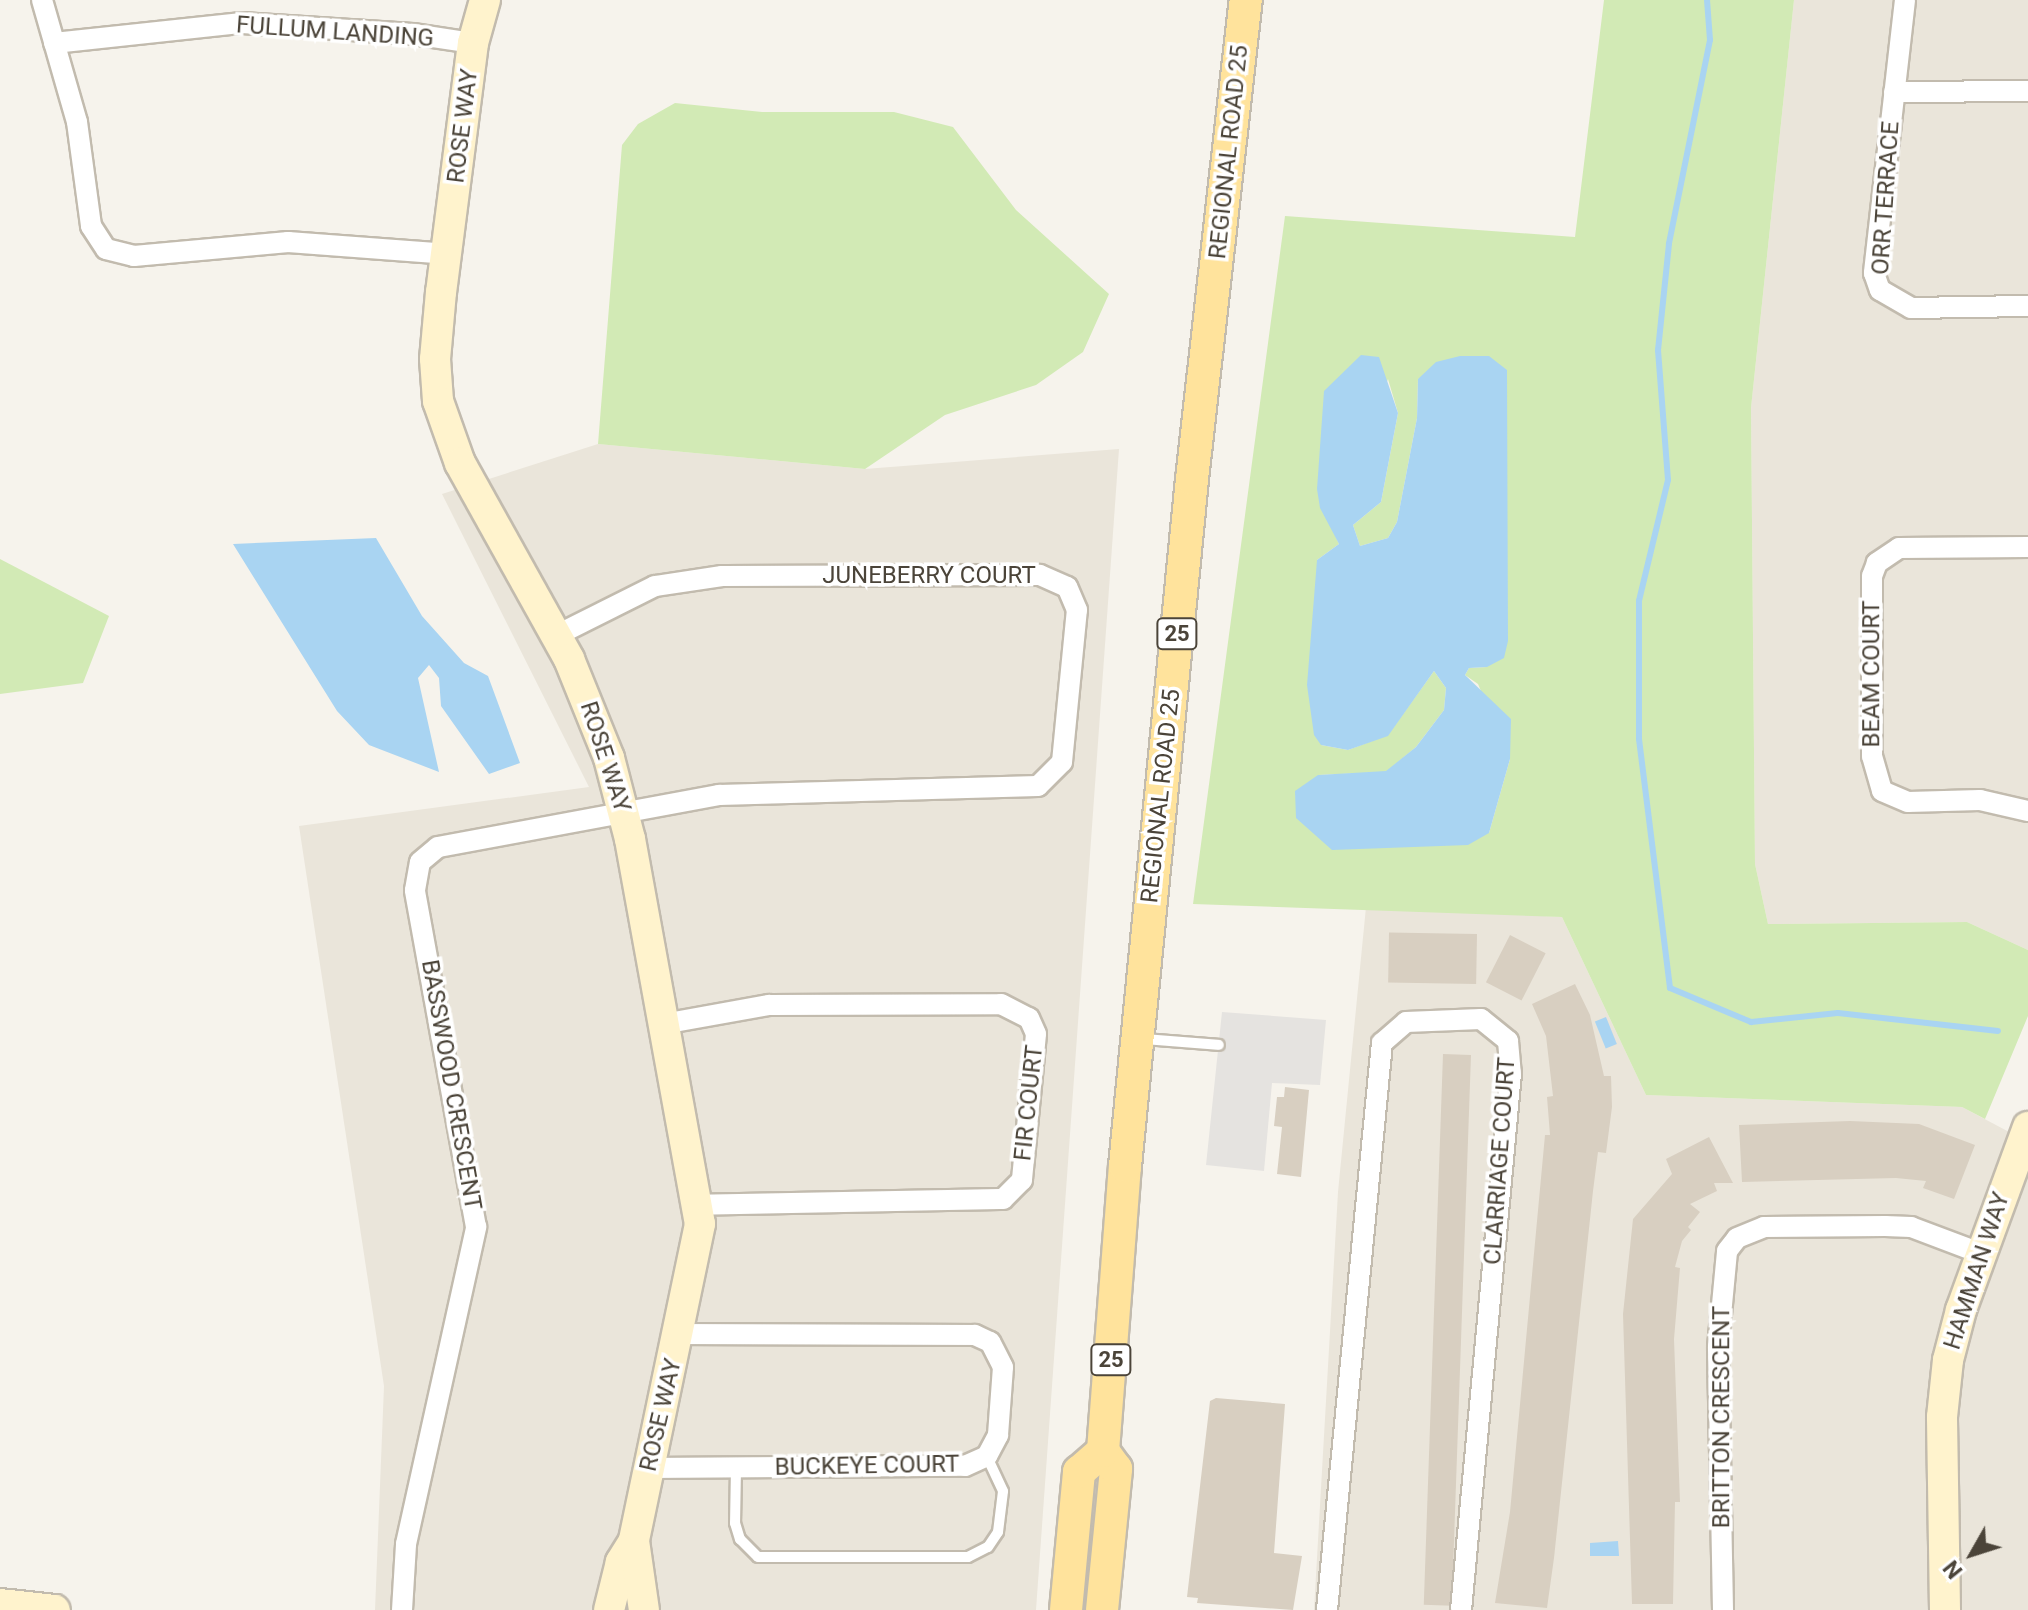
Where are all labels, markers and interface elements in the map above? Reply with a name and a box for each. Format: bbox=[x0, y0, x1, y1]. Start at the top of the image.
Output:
street label: FULLUM LANDING bbox=[235, 11, 435, 53]
street label: REGIONAL ROAD 25 bbox=[1203, 44, 1255, 260]
street label: ROSE WAY bbox=[442, 67, 484, 185]
street label: ORR TERRACE bbox=[1866, 120, 1906, 276]
street label: JUNEBERRY COURT bbox=[822, 562, 1036, 590]
street label: BEAM COURT bbox=[1858, 600, 1886, 748]
road number: 25 bbox=[1155, 616, 1199, 652]
street label: REGIONAL ROAD 25 bbox=[1135, 688, 1187, 904]
street label: ROSE WAY bbox=[574, 698, 636, 816]
street label: BASSWOOD CRESCENT bbox=[415, 958, 487, 1212]
street label: FIR COURT bbox=[1009, 1044, 1049, 1162]
street label: CLARRIAGE COURT bbox=[1478, 1056, 1522, 1266]
street label: HAMMAN WAY bbox=[1938, 1189, 2016, 1353]
street label: BRITTON CRESCENT bbox=[1708, 1306, 1736, 1528]
road number: 25 bbox=[1089, 1342, 1133, 1378]
street label: ROSE WAY bbox=[634, 1356, 688, 1474]
street label: BUCKEYE COURT bbox=[774, 1450, 960, 1482]
north arrow bbox=[1932, 1514, 2012, 1594]
text: N bbox=[1938, 1556, 1968, 1583]

